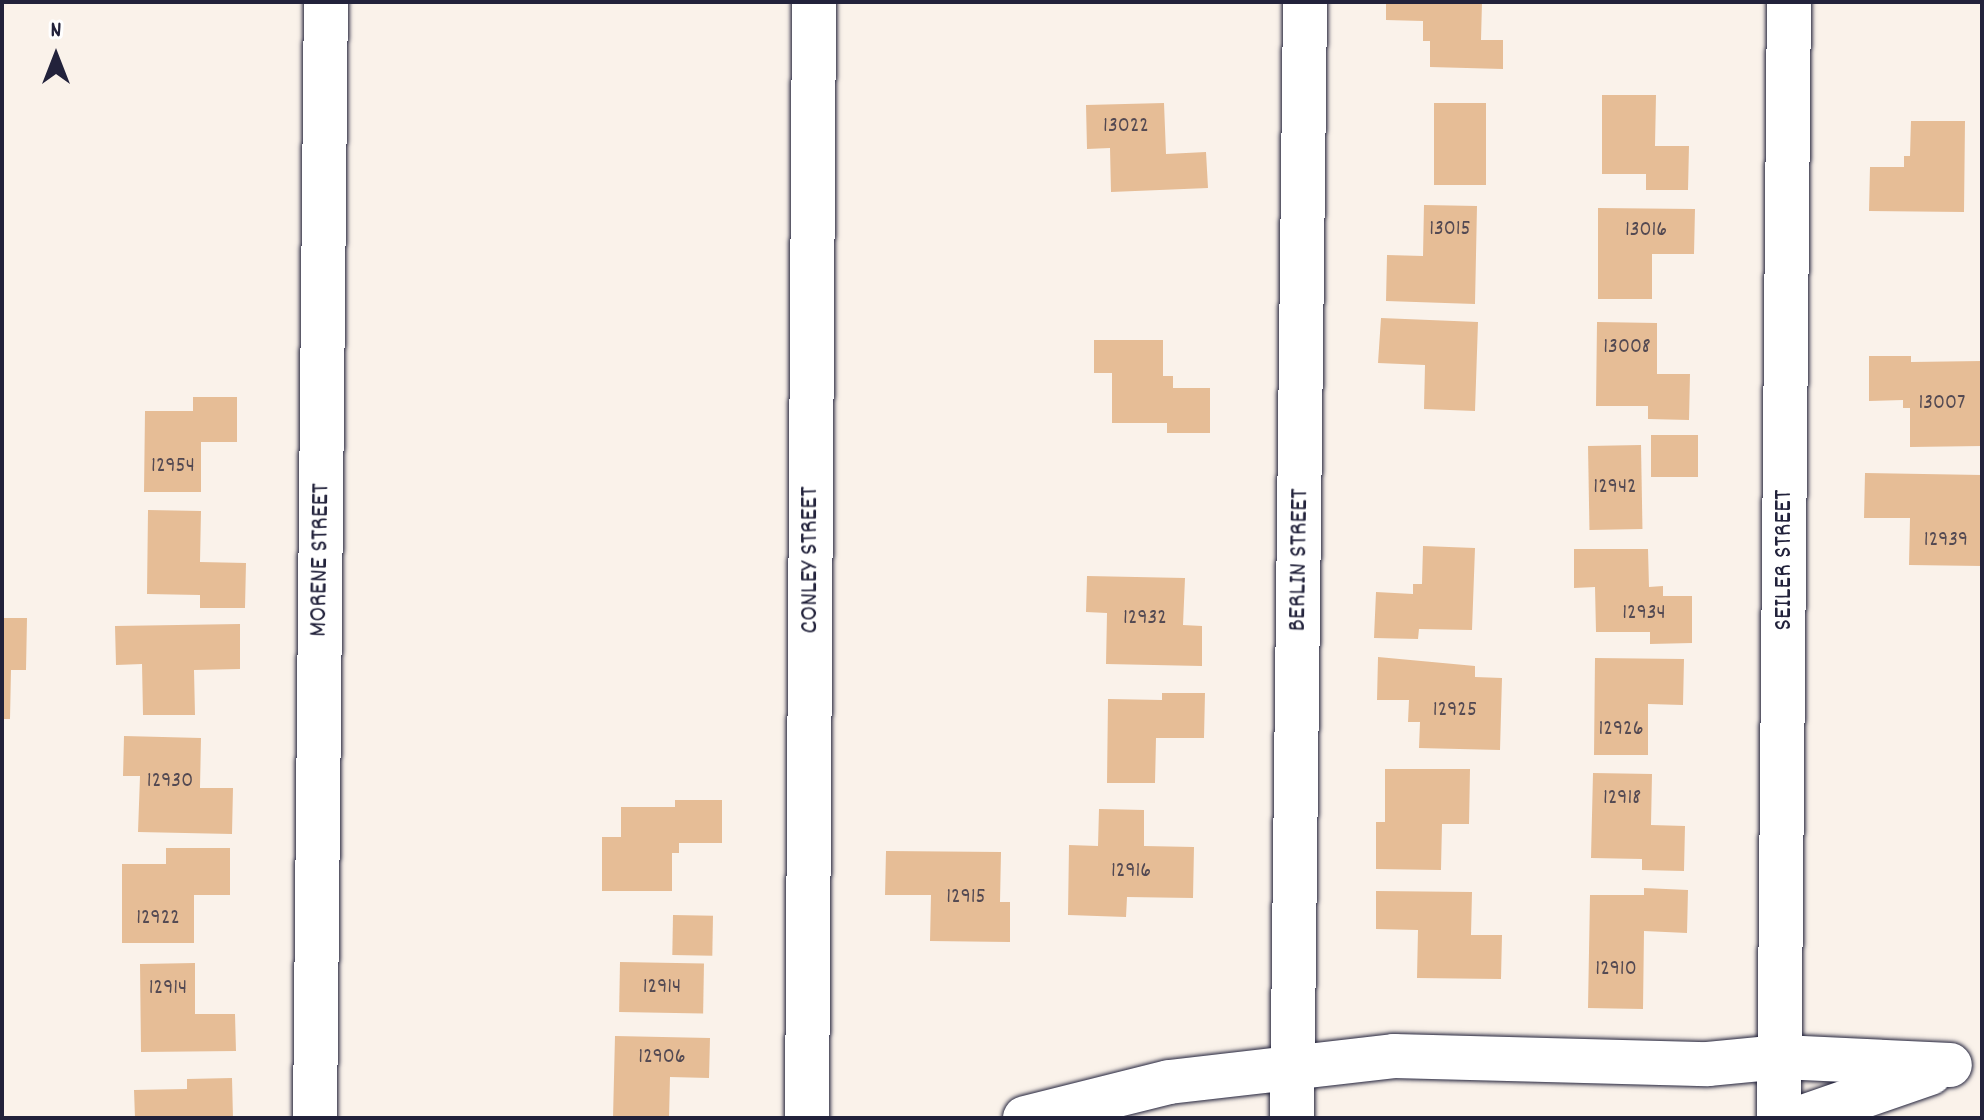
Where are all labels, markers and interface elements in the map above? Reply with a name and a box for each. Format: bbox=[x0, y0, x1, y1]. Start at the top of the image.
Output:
north arrow bbox=[16, 16, 96, 96]
text: N bbox=[51, 16, 61, 47]
house number: 13022 bbox=[1103, 114, 1149, 140]
house number: 13015 bbox=[1429, 217, 1471, 243]
house number: 13016 bbox=[1625, 218, 1667, 244]
house number: 13008 bbox=[1603, 335, 1651, 361]
house number: 13007 bbox=[1919, 391, 1965, 417]
house number: 12954 bbox=[151, 454, 195, 480]
house number: 12942 bbox=[1593, 475, 1637, 501]
street label: MORENE STREET bbox=[304, 483, 338, 637]
street label: CONLEY STREET bbox=[795, 486, 827, 634]
street label: BERLIN STREET bbox=[1283, 488, 1317, 632]
street label: SEILER STREET bbox=[1769, 490, 1801, 630]
house number: 12939 bbox=[1924, 528, 1968, 554]
house number: 12934 bbox=[1622, 601, 1666, 627]
house number: 12932 bbox=[1123, 606, 1167, 632]
house number: 12925 bbox=[1433, 698, 1477, 724]
house number: 12926 bbox=[1599, 717, 1643, 743]
house number: 12930 bbox=[147, 769, 193, 795]
house number: 12918 bbox=[1603, 786, 1641, 812]
house number: 12916 bbox=[1111, 859, 1151, 885]
house number: 12915 bbox=[946, 885, 986, 911]
house number: 12922 bbox=[136, 906, 180, 932]
house number: 12910 bbox=[1595, 957, 1637, 983]
house number: 12914 bbox=[643, 975, 681, 1001]
house number: 12914 bbox=[149, 976, 187, 1002]
house number: 12906 bbox=[638, 1045, 686, 1071]

